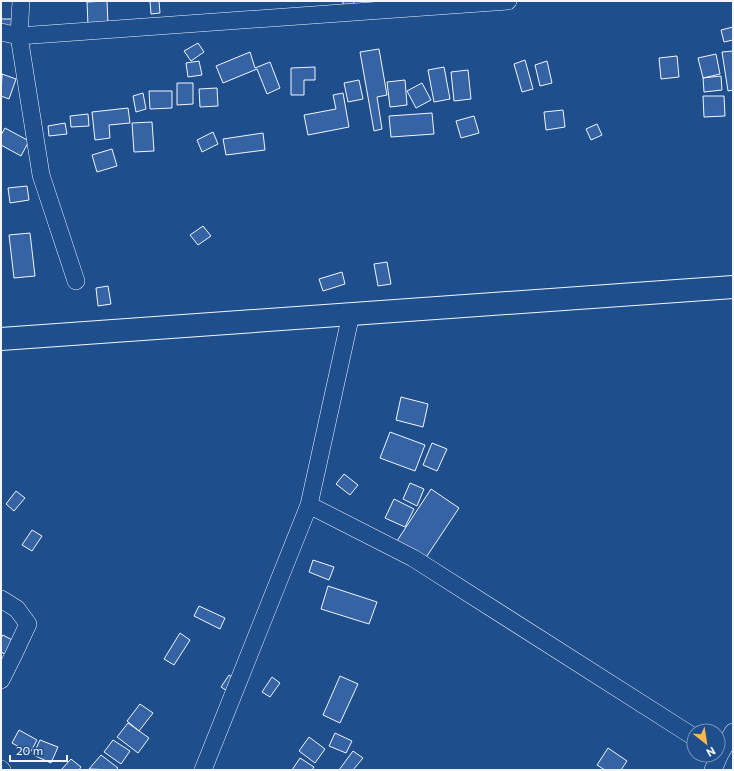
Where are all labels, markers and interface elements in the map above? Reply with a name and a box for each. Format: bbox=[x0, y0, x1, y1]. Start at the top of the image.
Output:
north arrow bbox=[686, 723, 726, 763]
scale bar bbox=[10, 737, 67, 763]
text: 20 m bbox=[16, 743, 43, 757]
text: N bbox=[704, 744, 718, 760]

